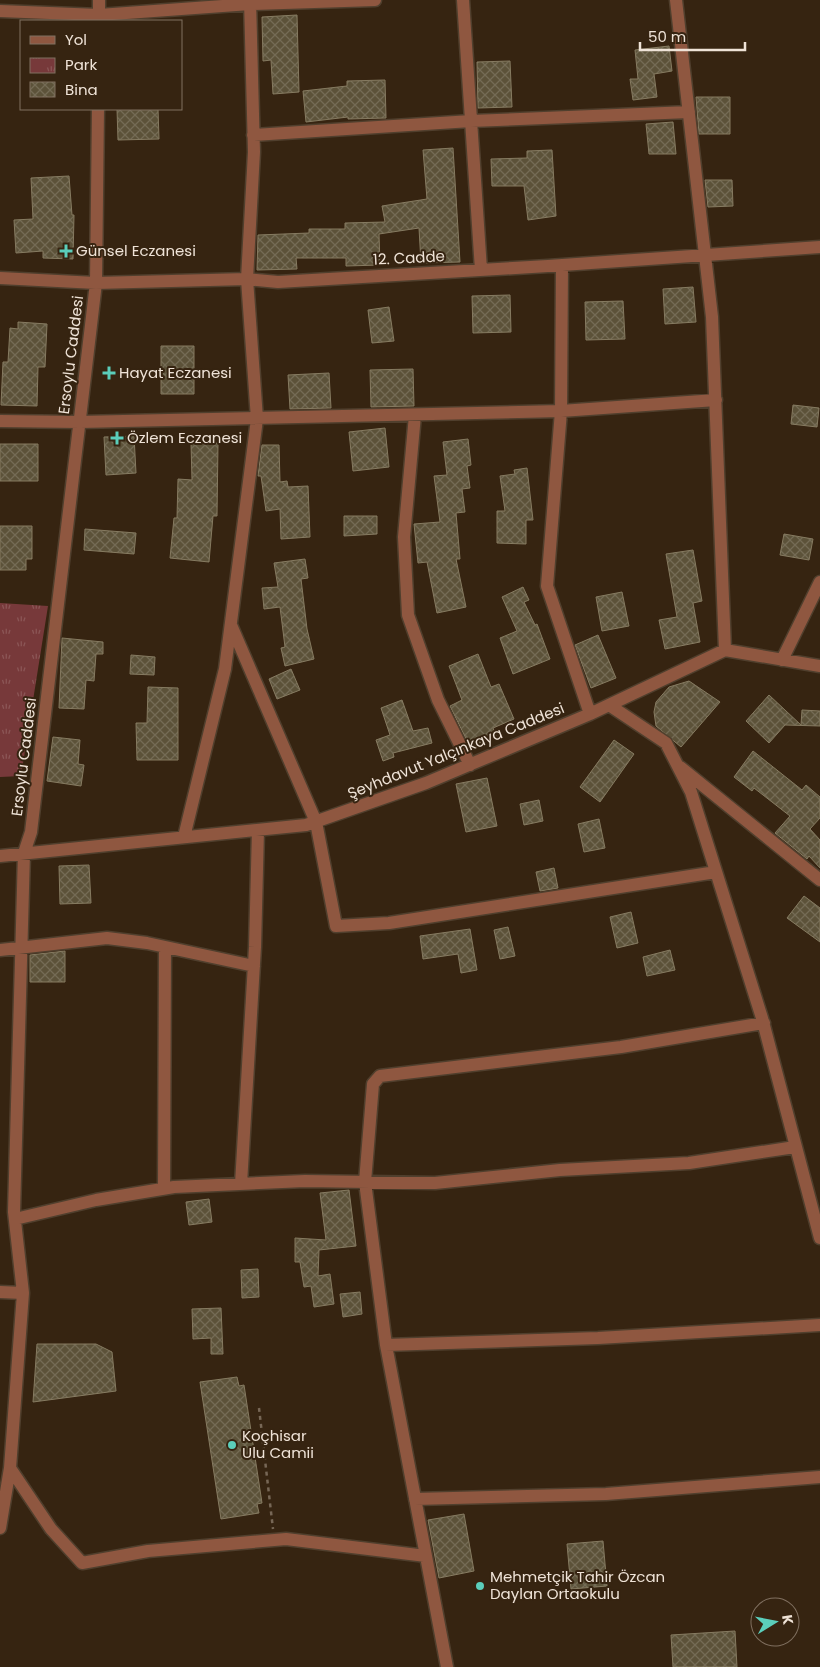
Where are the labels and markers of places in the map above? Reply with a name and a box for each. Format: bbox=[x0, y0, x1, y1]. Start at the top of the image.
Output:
place label: Günsel Eczanesi bbox=[76, 240, 196, 261]
marker: Günsel Eczanesi bbox=[60, 245, 72, 257]
place label: Hayat Eczanesi bbox=[119, 362, 232, 383]
marker: Hayat Eczanesi bbox=[103, 367, 115, 379]
place label: Özlem Eczanesi bbox=[127, 427, 242, 448]
marker: Özlem Eczanesi bbox=[111, 432, 123, 444]
place label: Koçhisar Ulu Camii bbox=[242, 1425, 314, 1463]
marker: Koçhisar Ulu Camii bbox=[226, 1439, 238, 1451]
place label: Mehmetçik Tahir Özcan Daylan Ortaokulu bbox=[490, 1566, 665, 1604]
marker: Mehmetçik Tahir Özcan Daylan Ortaokulu bbox=[474, 1580, 486, 1592]

